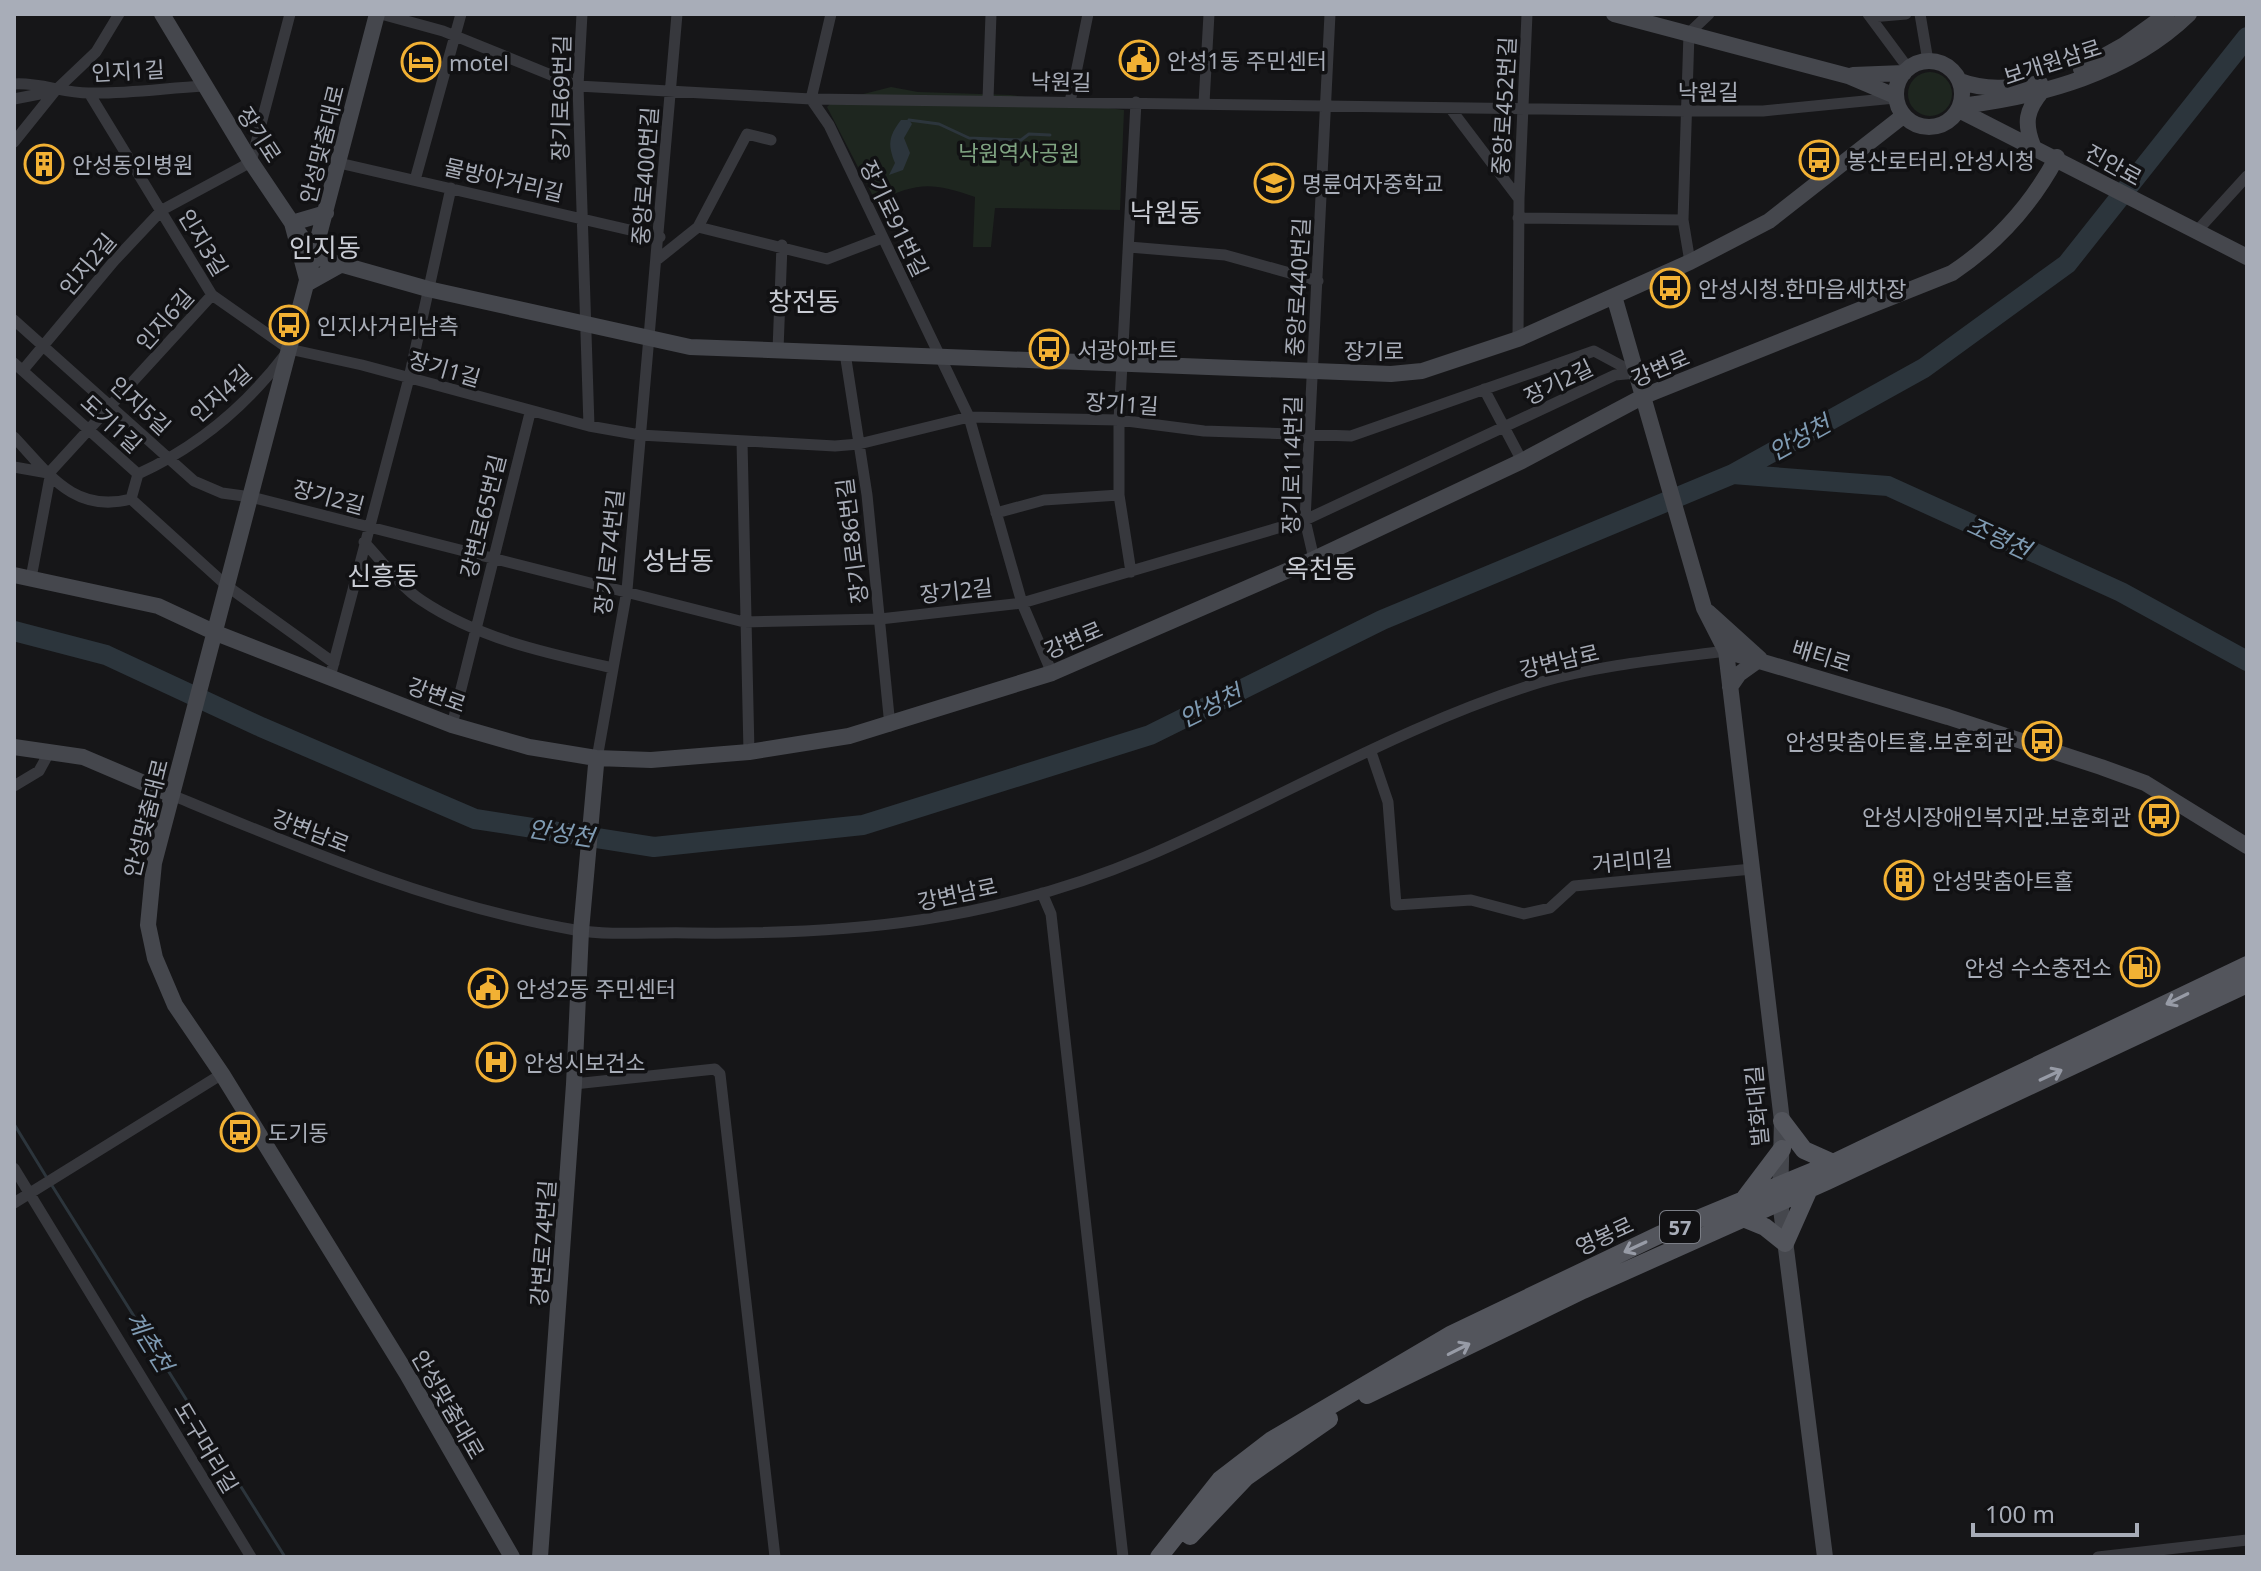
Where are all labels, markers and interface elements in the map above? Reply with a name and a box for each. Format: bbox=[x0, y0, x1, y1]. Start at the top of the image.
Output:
street label: 보개원삼로 bbox=[1999, 31, 2105, 91]
street label: 장기로69번길 bbox=[544, 35, 576, 161]
street label: 중앙로452번길 bbox=[1484, 36, 1522, 176]
public building icon: 안성1동 주민센터 bbox=[1118, 39, 1160, 81]
hotel icon: motel bbox=[400, 41, 442, 83]
place label: 안성1동 주민센터 bbox=[1167, 45, 1327, 75]
place label: motel bbox=[449, 47, 509, 77]
street label: 인지1길 bbox=[91, 53, 165, 87]
street label: 낙원길 bbox=[1030, 65, 1092, 97]
street label: 낙원길 bbox=[1678, 76, 1738, 106]
street label: 안성맞춤대로 bbox=[292, 81, 350, 207]
street label: 장기로 bbox=[231, 100, 289, 168]
street label: 중앙로400번길 bbox=[624, 106, 664, 246]
street label: 진안로 bbox=[2080, 136, 2148, 192]
park label: 낙원역사공원 bbox=[958, 137, 1080, 167]
bus stop icon: 봉산로터리.안성시청 bbox=[1798, 139, 1840, 181]
building icon: 안성동인병원 bbox=[23, 143, 65, 185]
place label: 봉산로터리.안성시청 bbox=[1847, 145, 2035, 175]
place label: 안성동인병원 bbox=[72, 149, 193, 179]
street label: 물방아거리길 bbox=[441, 151, 567, 207]
street label: 장기로91번길 bbox=[854, 155, 936, 281]
school or university icon: 명륜여자중학교 bbox=[1253, 162, 1295, 204]
place label: 명륜여자중학교 bbox=[1302, 168, 1444, 198]
district label: 낙원동 bbox=[1130, 194, 1202, 230]
street label: 인지3길 bbox=[172, 203, 236, 281]
street label: 중앙로440번길 bbox=[1278, 217, 1316, 357]
street label: 인지2길 bbox=[52, 226, 122, 302]
district label: 인지동 bbox=[289, 229, 361, 265]
bus stop icon: 안성시청.한마음세차장 bbox=[1649, 267, 1691, 309]
place label: 안성시청.한마음세차장 bbox=[1698, 273, 1906, 303]
street label: 인지6길 bbox=[128, 282, 200, 356]
district label: 창전동 bbox=[768, 283, 840, 319]
bus stop icon: 인지사거리남측 bbox=[268, 304, 310, 346]
place label: 인지사거리남측 bbox=[317, 310, 459, 340]
bus stop icon: 서광아파트 bbox=[1028, 328, 1070, 370]
place label: 서광아파트 bbox=[1077, 334, 1178, 364]
street label: 장기로 bbox=[1344, 335, 1404, 365]
street label: 강변로 bbox=[1626, 341, 1694, 393]
street label: 장기1길 bbox=[406, 343, 484, 393]
street label: 장기2길 bbox=[1518, 351, 1598, 411]
street label: 인지4길 bbox=[183, 357, 257, 429]
street label: 인지5길 bbox=[104, 369, 178, 441]
street label: 장기1길 bbox=[1084, 385, 1160, 421]
street label: 도기1길 bbox=[75, 387, 149, 459]
street label: 장기로114번길 bbox=[1275, 395, 1307, 535]
water label: 안성천 bbox=[1762, 405, 1839, 467]
street label: 강변로65번길 bbox=[452, 451, 512, 581]
street label: 장기2길 bbox=[290, 472, 368, 520]
street label: 장기로86번길 bbox=[828, 476, 874, 606]
street label: 장기로74번길 bbox=[586, 488, 630, 616]
water label: 조령천 bbox=[1962, 508, 2039, 567]
district label: 성남동 bbox=[642, 542, 714, 578]
district label: 옥천동 bbox=[1285, 550, 1357, 586]
district label: 신흥동 bbox=[347, 557, 419, 593]
street label: 장기2길 bbox=[918, 571, 994, 609]
street label: 강변로 bbox=[1039, 613, 1107, 665]
street label: 배티로 bbox=[1789, 632, 1855, 678]
street label: 강변남로 bbox=[1516, 636, 1602, 684]
street label: 강변로 bbox=[403, 670, 471, 718]
water label: 안성천 bbox=[1173, 674, 1250, 734]
bus stop icon: 안성맞춤아트홀.보훈회관 bbox=[2021, 720, 2063, 762]
place label: 안성맞춤아트홀.보훈회관 bbox=[1785, 726, 2014, 756]
street label: 안성맞춤대로 bbox=[116, 755, 174, 881]
bus stop icon: 안성시장애인복지관.보훈회관 bbox=[2138, 795, 2180, 837]
street label: 강변남로 bbox=[268, 801, 354, 859]
place label: 안성시장애인복지관.보훈회관 bbox=[1862, 801, 2131, 831]
water label: 안성천 bbox=[526, 811, 599, 854]
street label: 거리미길 bbox=[1590, 842, 1674, 878]
building icon: 안성맞춤아트홀 bbox=[1883, 859, 1925, 901]
place label: 안성맞춤아트홀 bbox=[1932, 865, 2074, 895]
street label: 강변남로 bbox=[914, 870, 1000, 916]
fuel station icon: 안성 수소충전소 bbox=[2119, 946, 2161, 988]
place label: 안성 수소충전소 bbox=[1965, 952, 2112, 982]
public building icon: 안성2동 주민센터 bbox=[467, 967, 509, 1009]
place label: 안성2동 주민센터 bbox=[516, 973, 676, 1003]
one-way arrow bbox=[2165, 992, 2189, 1007]
hospital icon: 안성시보건소 bbox=[475, 1041, 517, 1083]
place label: 안성시보건소 bbox=[524, 1047, 645, 1077]
street label: 발화대길 bbox=[1738, 1064, 1774, 1148]
one-way arrow bbox=[2039, 1067, 2063, 1082]
bus stop icon: 도기동 bbox=[219, 1111, 261, 1153]
place label: 도기동 bbox=[268, 1117, 329, 1147]
street label: 강변로74번길 bbox=[523, 1179, 561, 1307]
street label: 영봉로 bbox=[1570, 1209, 1638, 1261]
road number: 57 bbox=[1660, 1211, 1700, 1243]
one-way arrow bbox=[1623, 1240, 1647, 1255]
water label: 계촌천 bbox=[118, 1304, 183, 1380]
one-way arrow bbox=[1447, 1340, 1471, 1356]
street label: 안성맞춤대로 bbox=[406, 1344, 492, 1464]
street label: 도구머리길 bbox=[168, 1396, 246, 1498]
scale bar bbox=[1973, 1487, 2137, 1537]
text: 100 m bbox=[1985, 1497, 2055, 1530]

